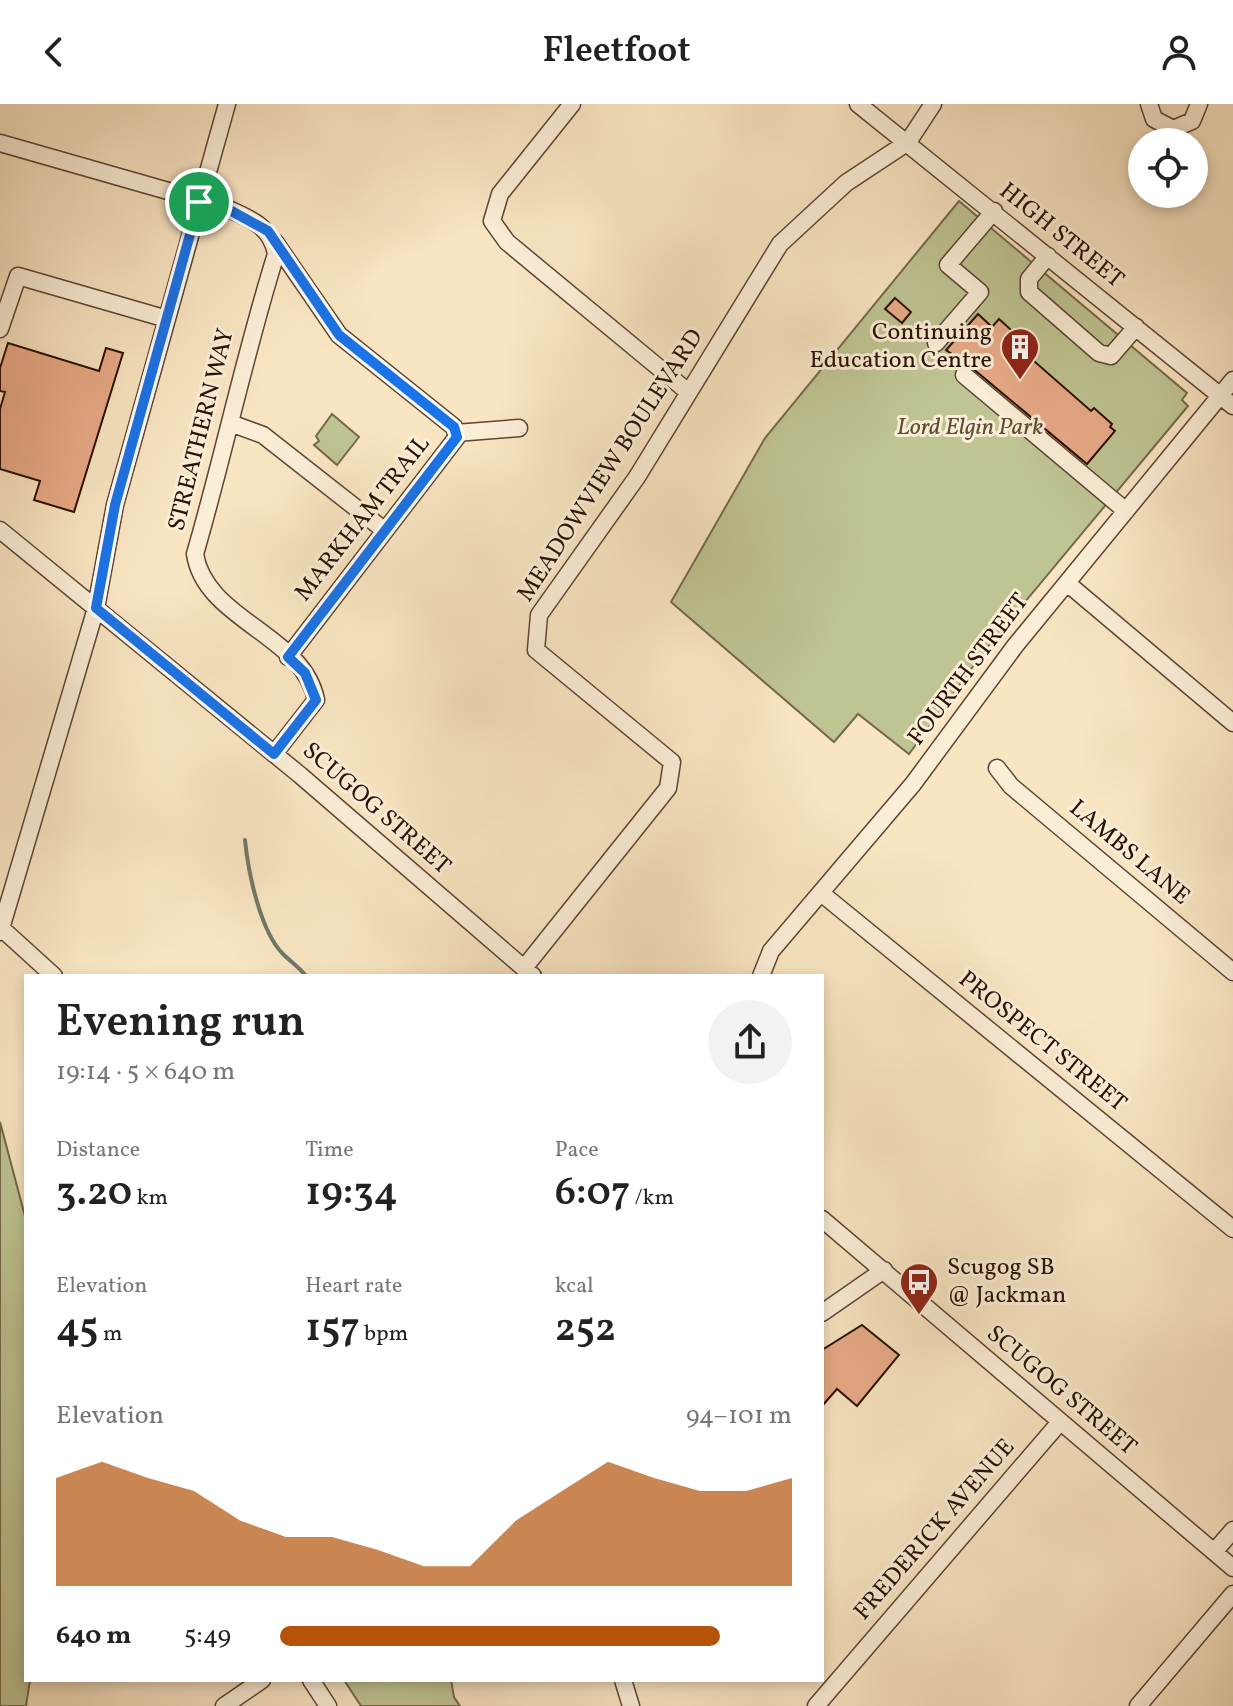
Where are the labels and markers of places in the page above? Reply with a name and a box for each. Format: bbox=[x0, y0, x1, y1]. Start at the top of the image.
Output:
pin bbox=[165, 168, 233, 236]
place label: Continuing Education Centre bbox=[809, 316, 992, 378]
building icon: Continuing Education Centre bbox=[999, 326, 1041, 381]
place label: Scugog SB @ Jackman bbox=[947, 1251, 1066, 1313]
bus stop icon: Scugog SB @ Jackman bbox=[898, 1261, 940, 1316]

